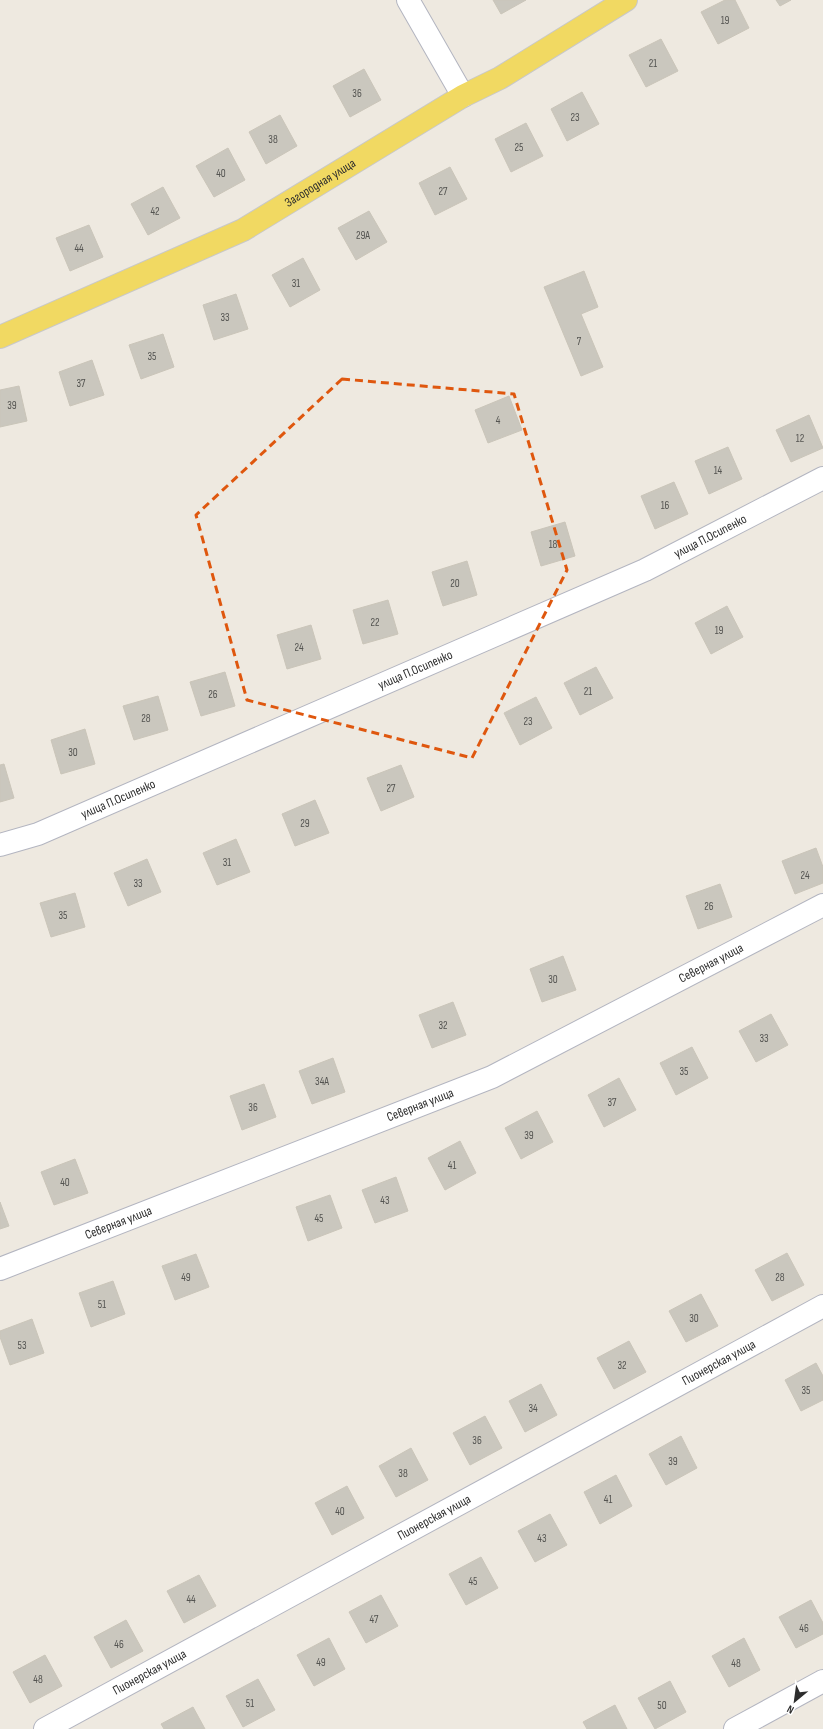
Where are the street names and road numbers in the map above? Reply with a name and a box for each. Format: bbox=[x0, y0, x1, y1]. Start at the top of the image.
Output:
street label: Загородная улица bbox=[282, 155, 359, 211]
street label: улица П.Осипенко bbox=[671, 511, 749, 562]
street label: улица П.Осипенко bbox=[376, 647, 455, 693]
street label: улица П.Осипенко bbox=[78, 776, 158, 822]
street label: Северная улица bbox=[676, 940, 746, 987]
street label: Северная улица bbox=[384, 1085, 456, 1125]
street label: Северная улица bbox=[83, 1203, 154, 1243]
street label: Пионерская улица bbox=[679, 1336, 758, 1389]
street label: Пионерская улица bbox=[395, 1491, 474, 1544]
street label: Пионерская улица bbox=[110, 1646, 189, 1699]

